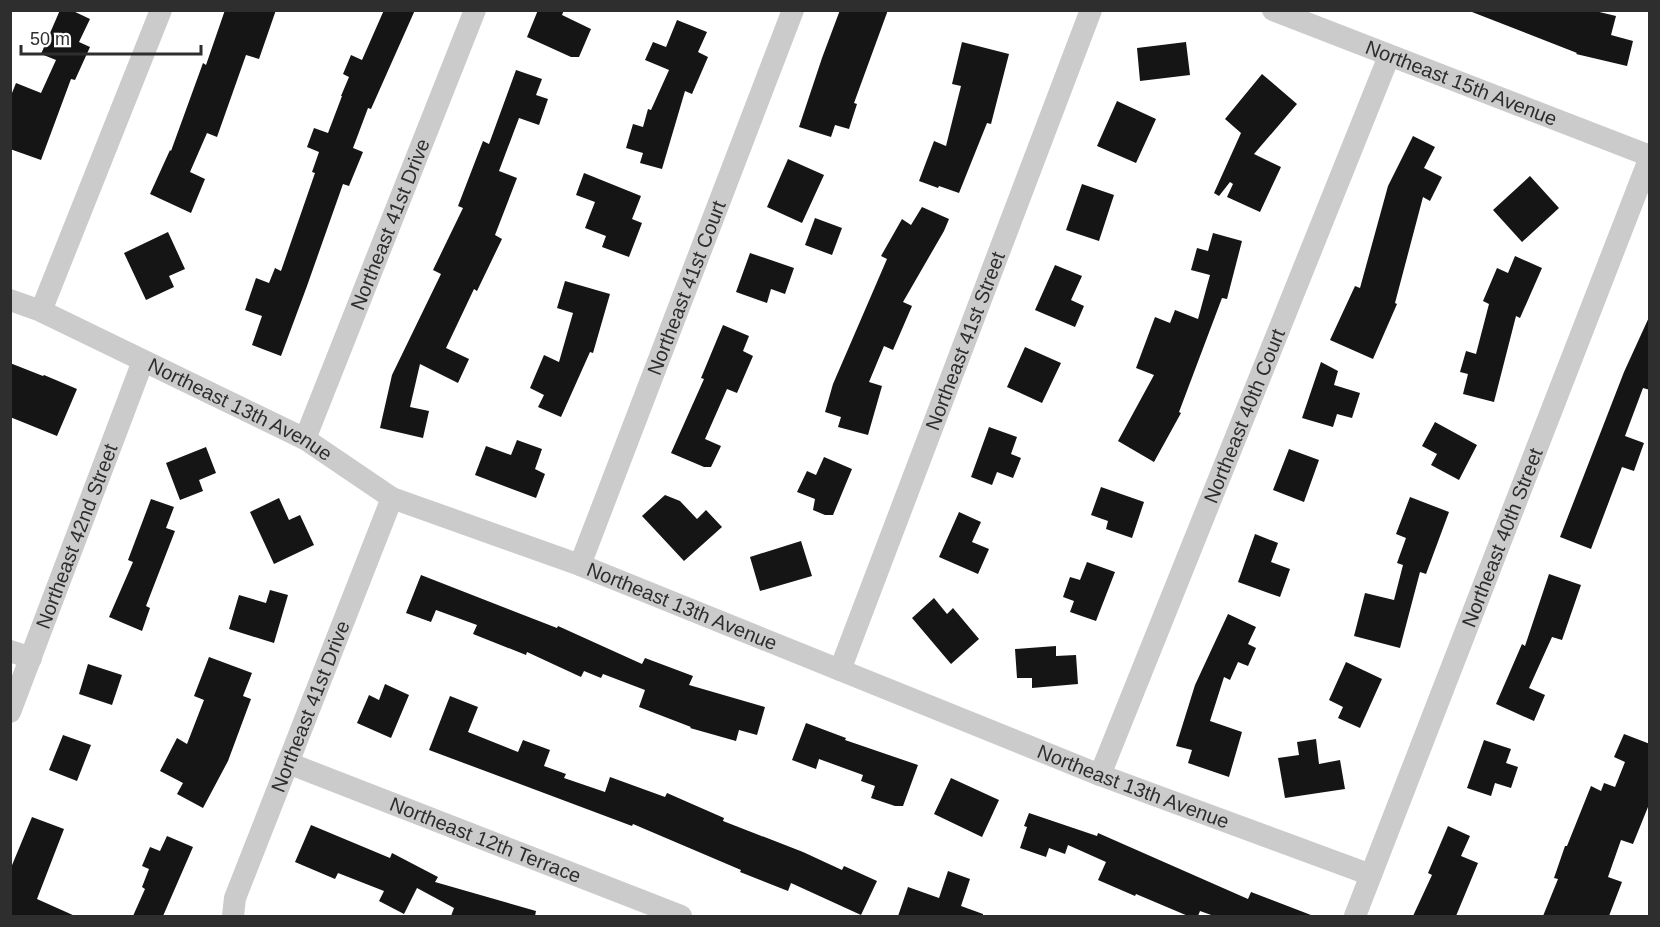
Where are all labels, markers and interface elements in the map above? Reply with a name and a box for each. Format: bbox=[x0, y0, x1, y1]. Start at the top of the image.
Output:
scale bar bbox=[21, 18, 201, 56]
text: 50 m bbox=[30, 29, 70, 49]
street label: Northeast 15th Avenue bbox=[1363, 36, 1560, 130]
street label: Northeast 41st Drive bbox=[346, 135, 434, 313]
street label: Northeast 41st Court bbox=[643, 197, 730, 378]
street label: Northeast 41st Street bbox=[921, 248, 1009, 433]
street label: Northeast 40th Court bbox=[1199, 325, 1289, 506]
street label: Northeast 13th Avenue bbox=[145, 354, 336, 465]
street label: Northeast 42nd Street bbox=[32, 440, 122, 632]
street label: Northeast 40th Street bbox=[1457, 445, 1547, 630]
street label: Northeast 13th Avenue bbox=[584, 558, 780, 654]
street label: Northeast 41st Drive bbox=[267, 617, 354, 795]
street label: Northeast 13th Avenue bbox=[1034, 740, 1232, 833]
street label: Northeast 12th Terrace bbox=[387, 793, 584, 887]

